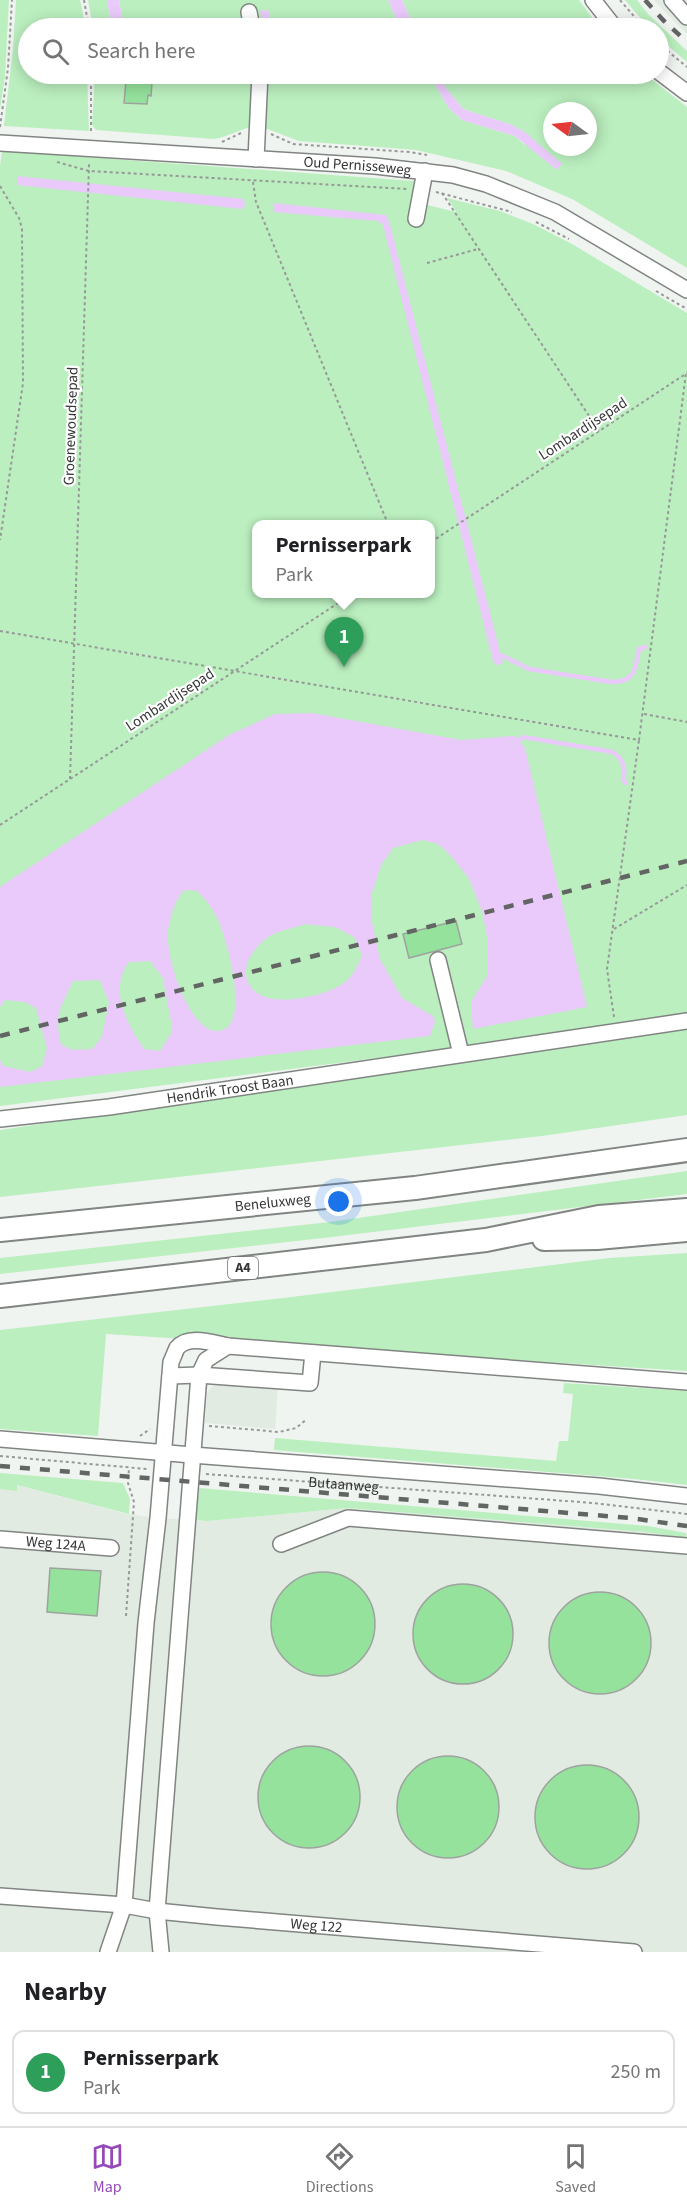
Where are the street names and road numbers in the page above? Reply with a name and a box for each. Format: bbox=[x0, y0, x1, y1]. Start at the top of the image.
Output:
street label: Oud Pernisseweg bbox=[303, 151, 413, 181]
street label: Groenewoudsepad bbox=[58, 366, 84, 486]
street label: Lombardijsepad bbox=[535, 392, 631, 466]
street label: Lombardijsepad bbox=[122, 663, 218, 737]
street label: Hendrik Troost Baan bbox=[165, 1069, 295, 1109]
street label: Beneluxweg bbox=[234, 1188, 312, 1217]
road number: A4 bbox=[228, 1257, 258, 1279]
street label: Butaanweg bbox=[308, 1471, 380, 1497]
street label: Weg 124A bbox=[25, 1531, 88, 1556]
street label: Weg 122 bbox=[290, 1913, 343, 1938]

